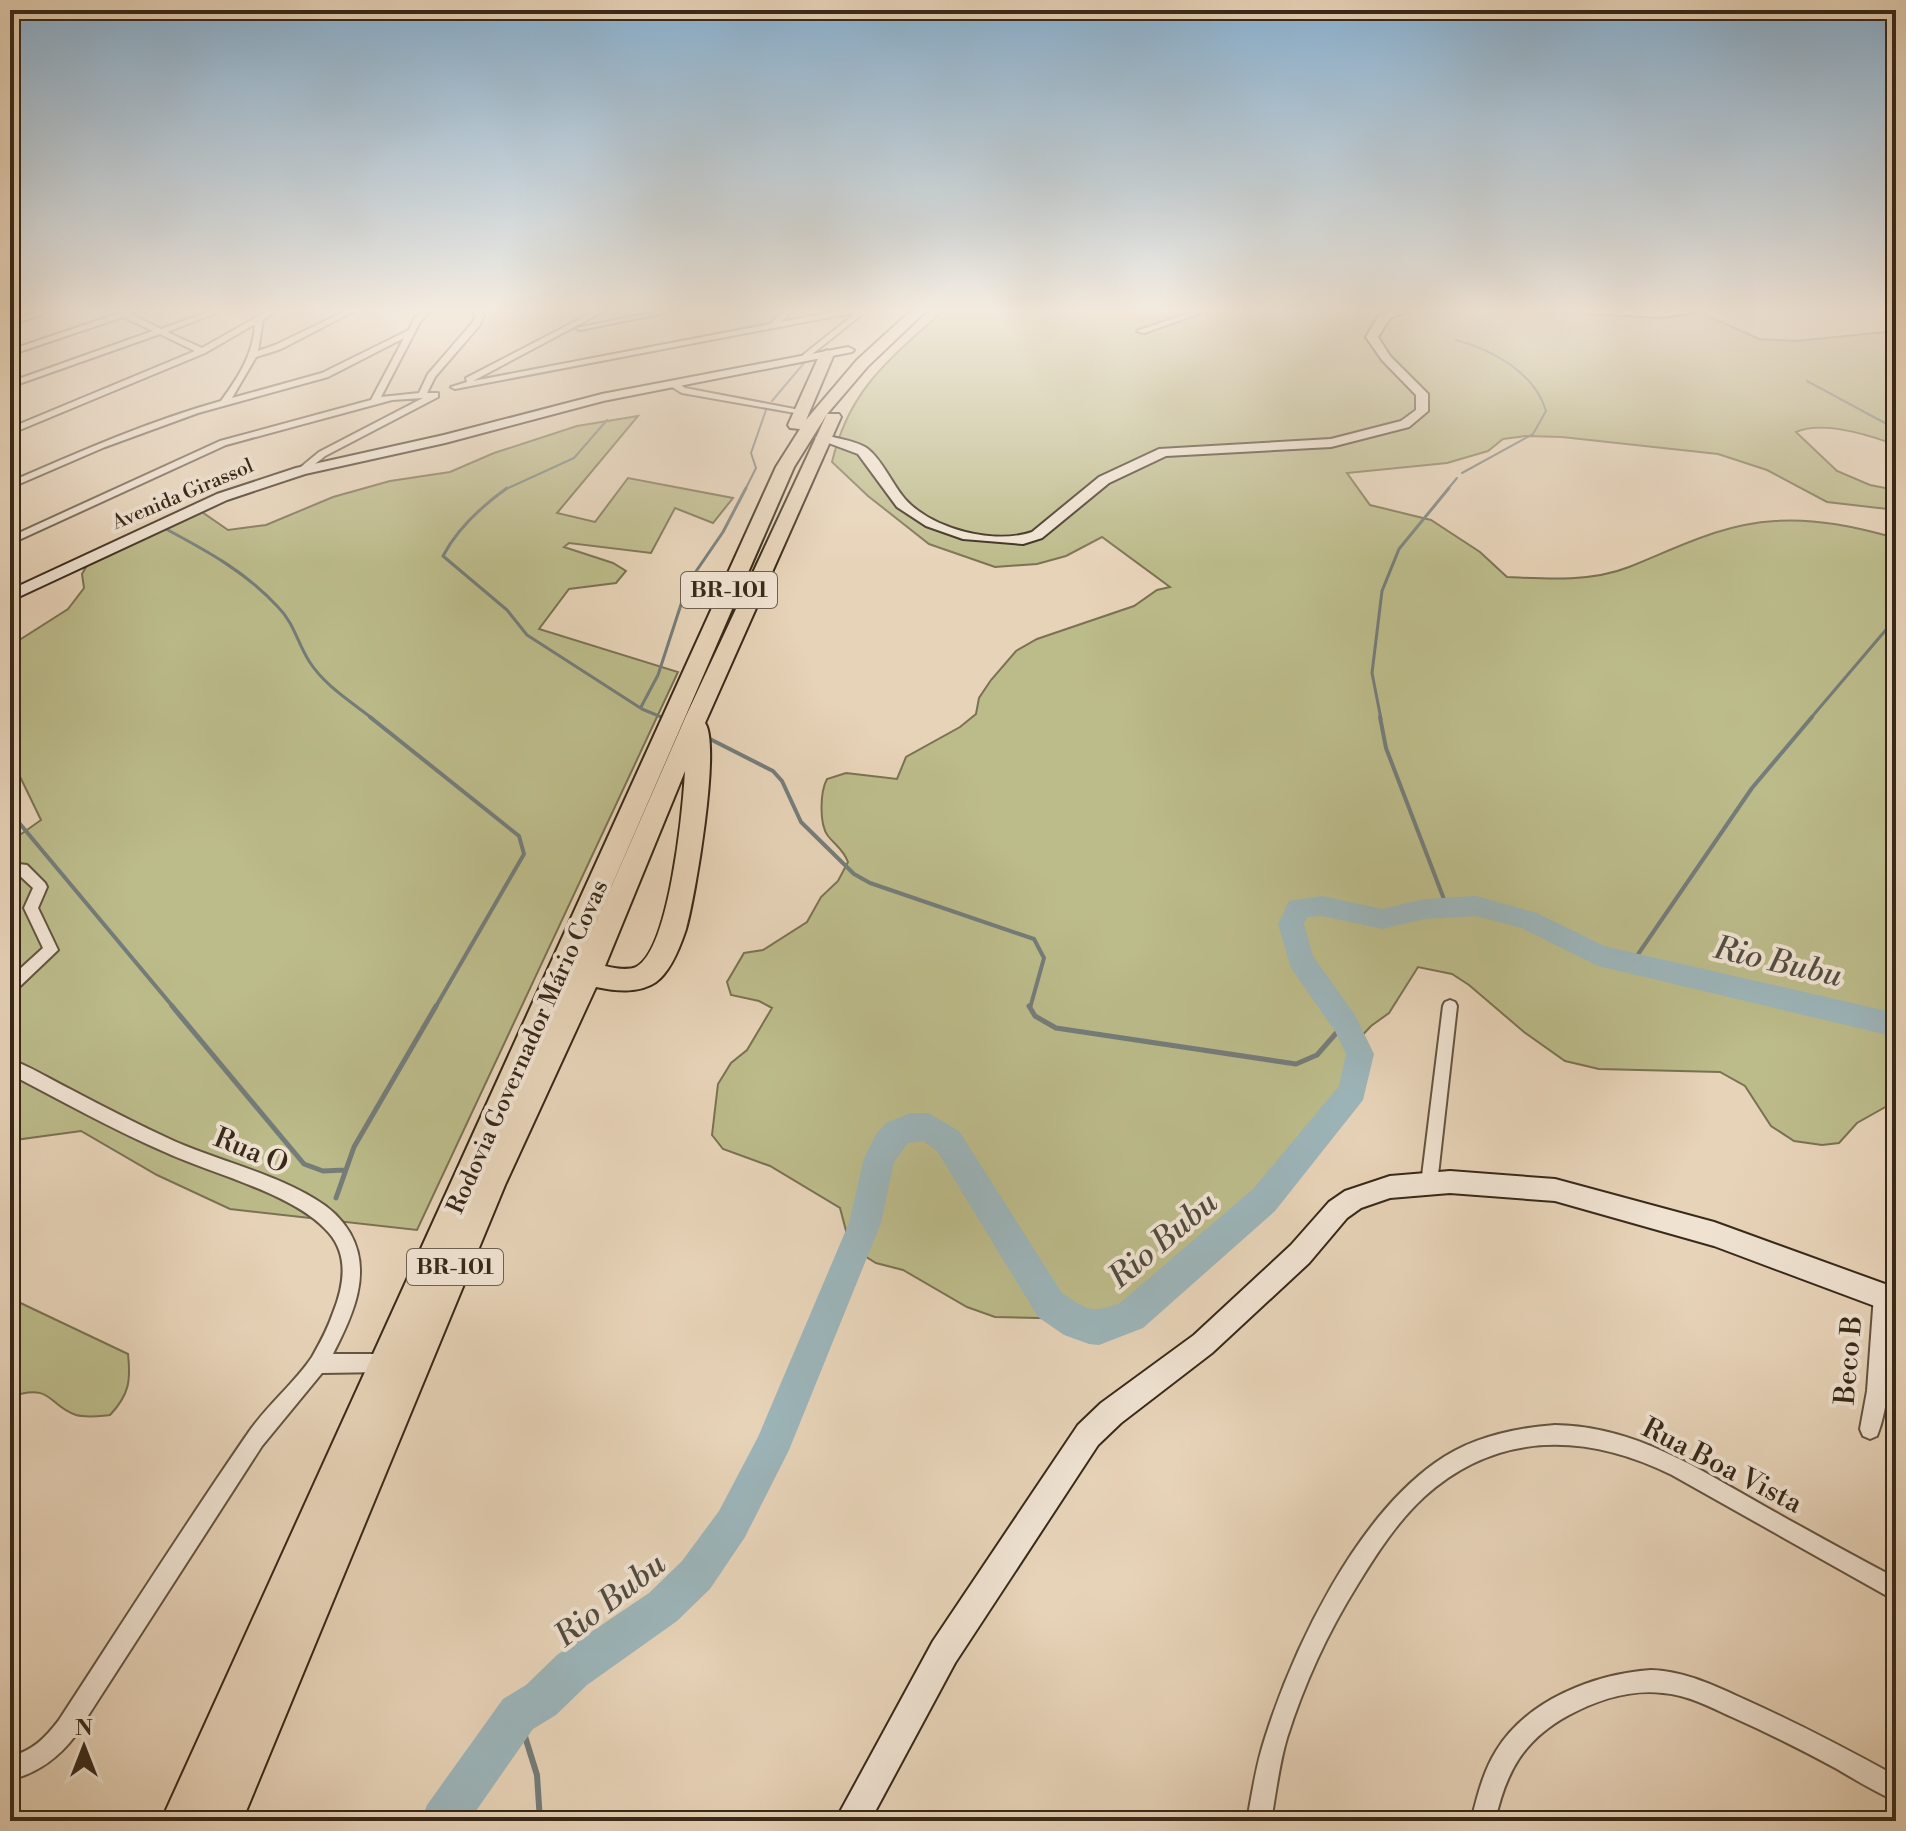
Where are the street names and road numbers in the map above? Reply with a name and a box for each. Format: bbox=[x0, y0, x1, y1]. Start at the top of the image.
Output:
street label: Avenida Girassol bbox=[108, 454, 258, 536]
road number: BR-101 bbox=[681, 572, 777, 608]
street label: Rodovia Governador Mário Covas bbox=[441, 876, 615, 1218]
street label: Rua O bbox=[209, 1120, 293, 1182]
road number: BR-101 bbox=[407, 1249, 503, 1285]
street label: Beco B bbox=[1828, 1314, 1870, 1407]
street label: Rua Boa Vista bbox=[1636, 1411, 1809, 1522]

